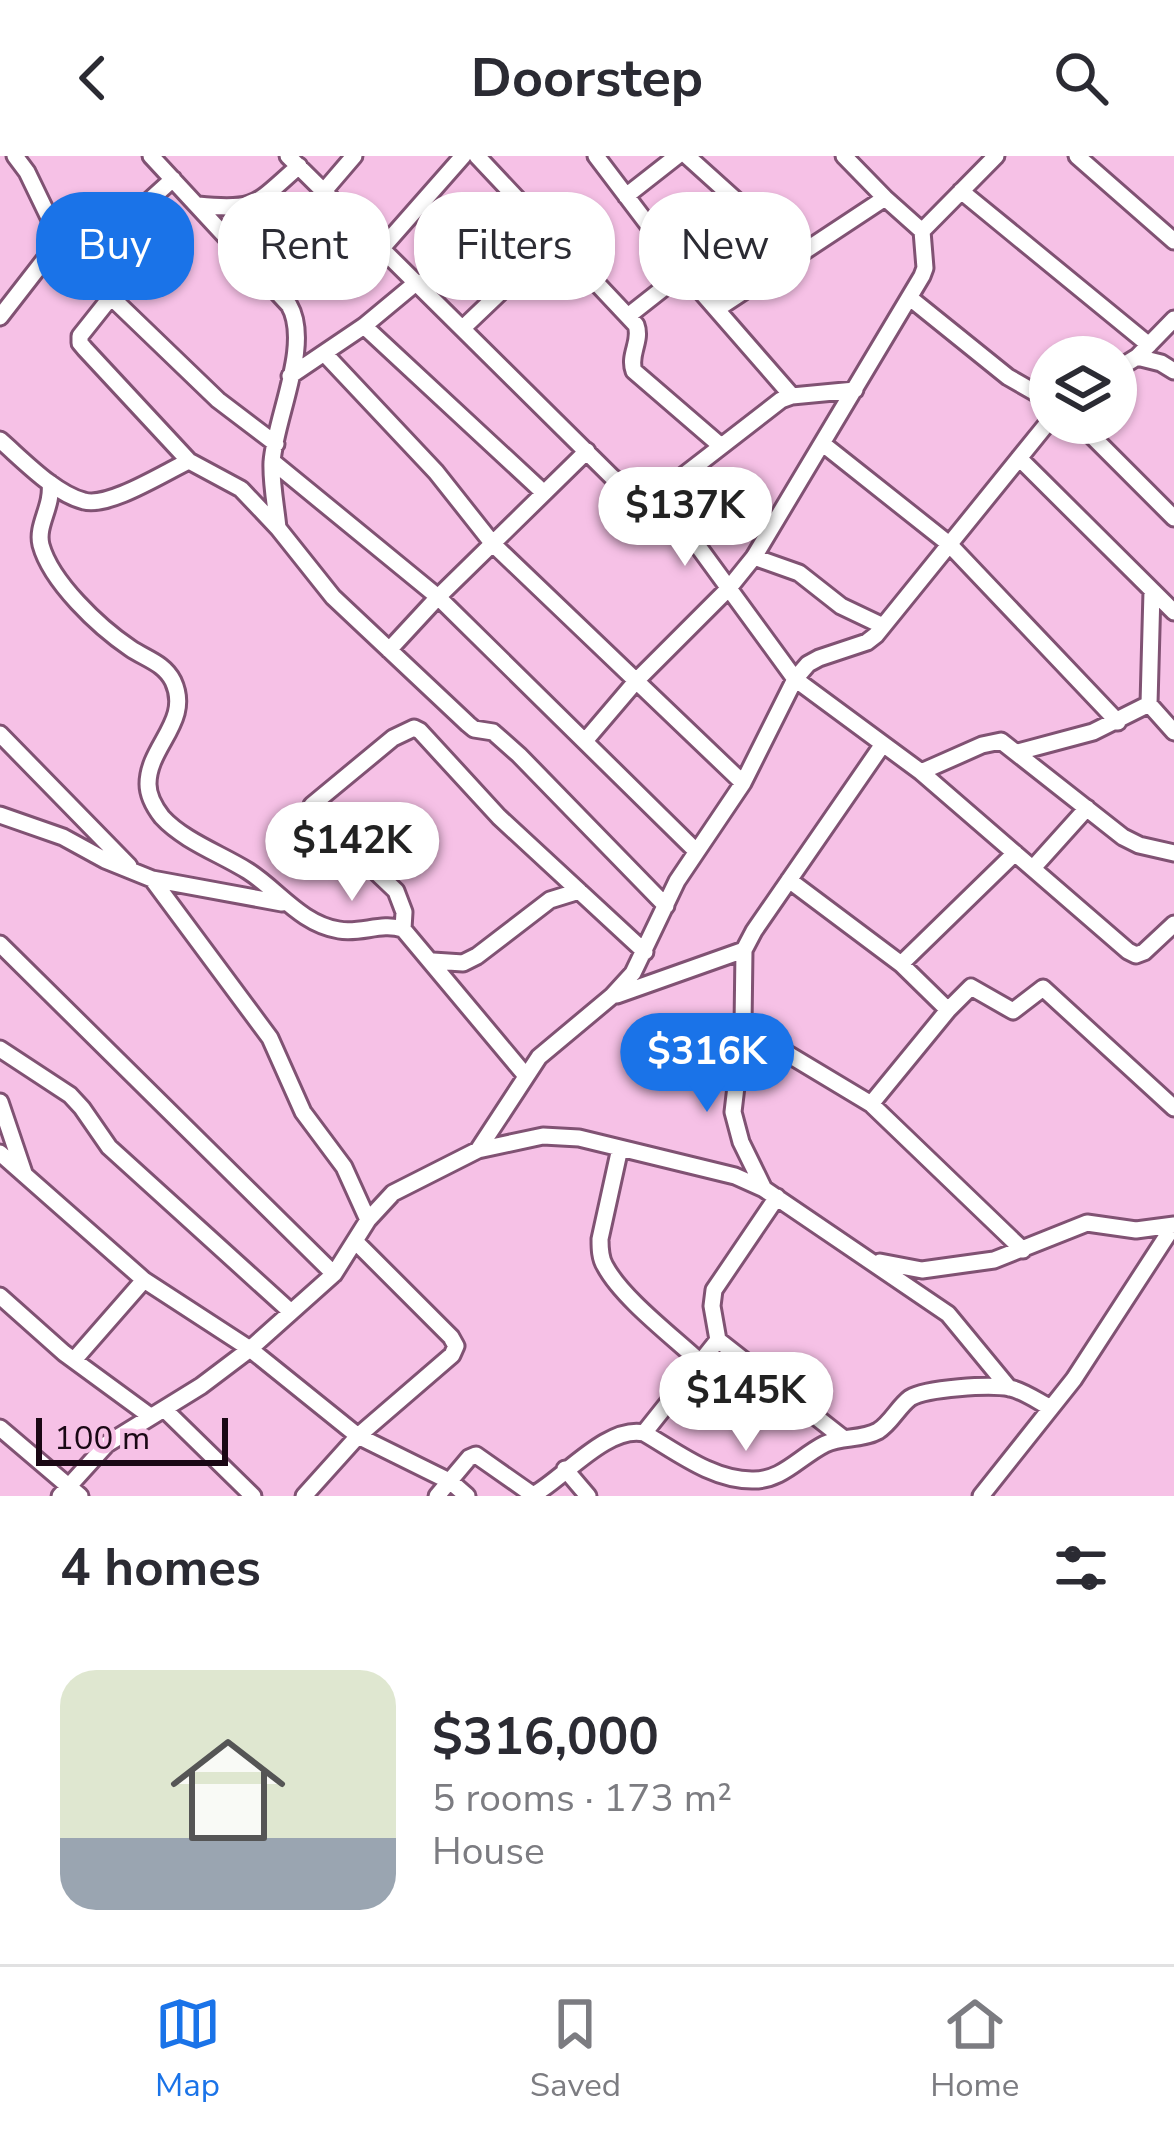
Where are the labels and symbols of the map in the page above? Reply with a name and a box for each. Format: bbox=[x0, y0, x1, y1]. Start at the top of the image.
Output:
pin: $137K bbox=[601, 467, 769, 569]
pin: $142K bbox=[268, 802, 436, 904]
pin: $316K bbox=[623, 1013, 791, 1115]
pin: $145K bbox=[662, 1352, 830, 1454]
scale bar bbox=[36, 1412, 228, 1465]

